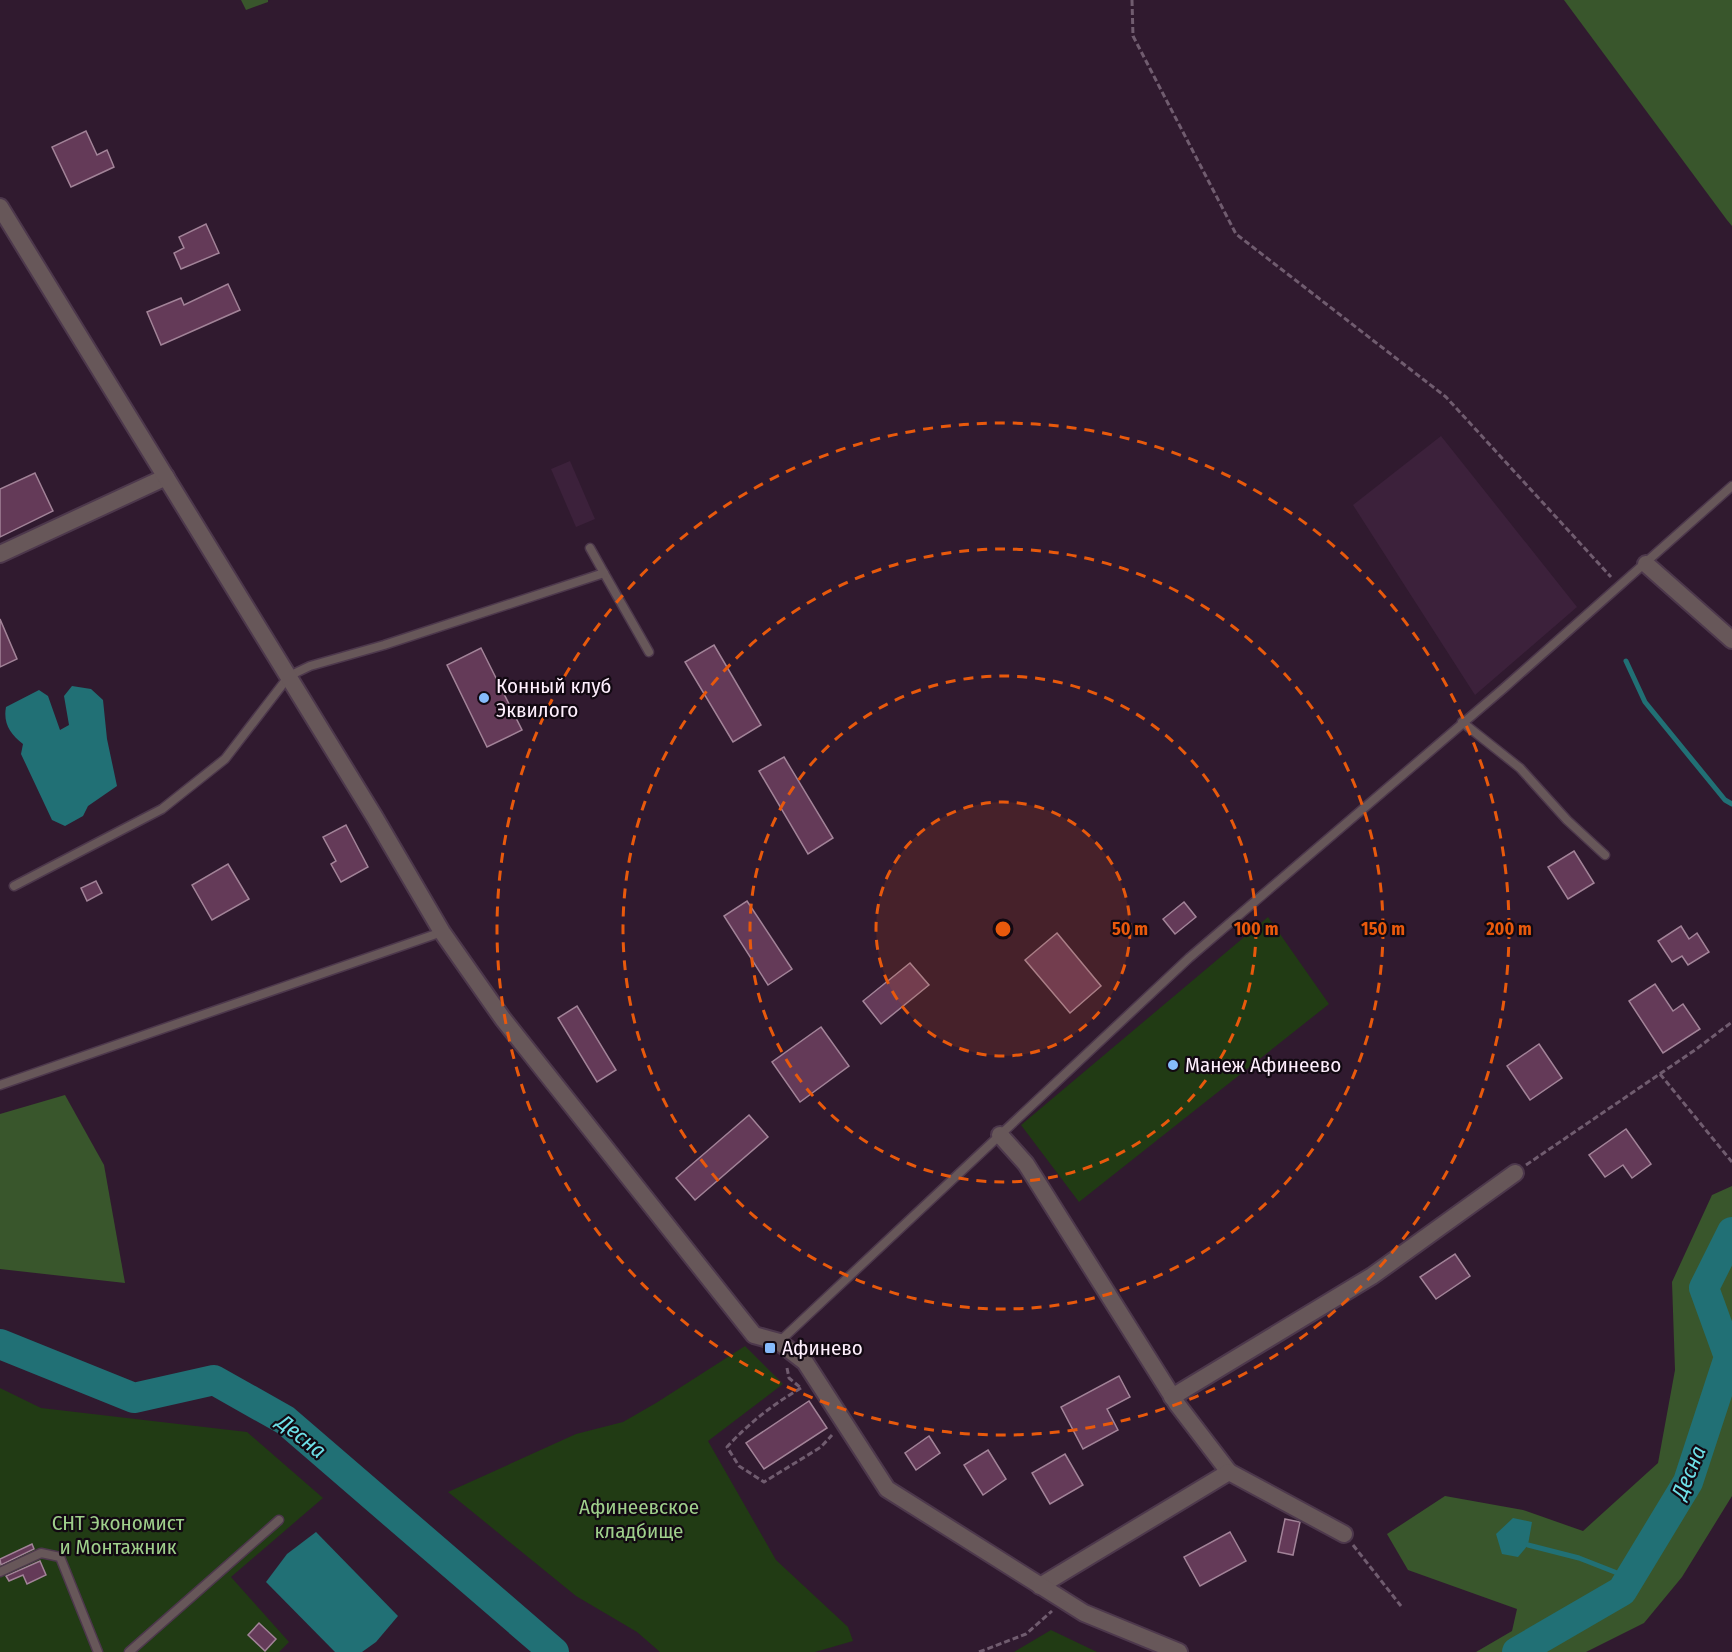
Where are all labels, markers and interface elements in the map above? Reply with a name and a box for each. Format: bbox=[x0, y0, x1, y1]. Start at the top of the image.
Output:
place label: Конный клуб Эквилого bbox=[496, 673, 611, 723]
marker: Конный клуб Эквилого bbox=[477, 691, 491, 705]
text: 50 m bbox=[1112, 918, 1148, 940]
text: 100 m bbox=[1234, 918, 1278, 940]
text: 150 m bbox=[1361, 918, 1405, 940]
text: 200 m bbox=[1485, 918, 1532, 940]
centre of rings bbox=[993, 919, 1013, 939]
place label: Манеж Афинеево bbox=[1185, 1052, 1341, 1078]
marker: Манеж Афинеево bbox=[1166, 1058, 1180, 1072]
place label: Афинево bbox=[782, 1335, 863, 1361]
marker: Афинево bbox=[763, 1341, 777, 1355]
water label: Десна bbox=[270, 1407, 332, 1464]
water label: Десна bbox=[1665, 1442, 1712, 1505]
park label: Афинеевское кладбище bbox=[579, 1494, 699, 1544]
park label: СНТ Экономист и Монтажник bbox=[52, 1510, 185, 1560]

